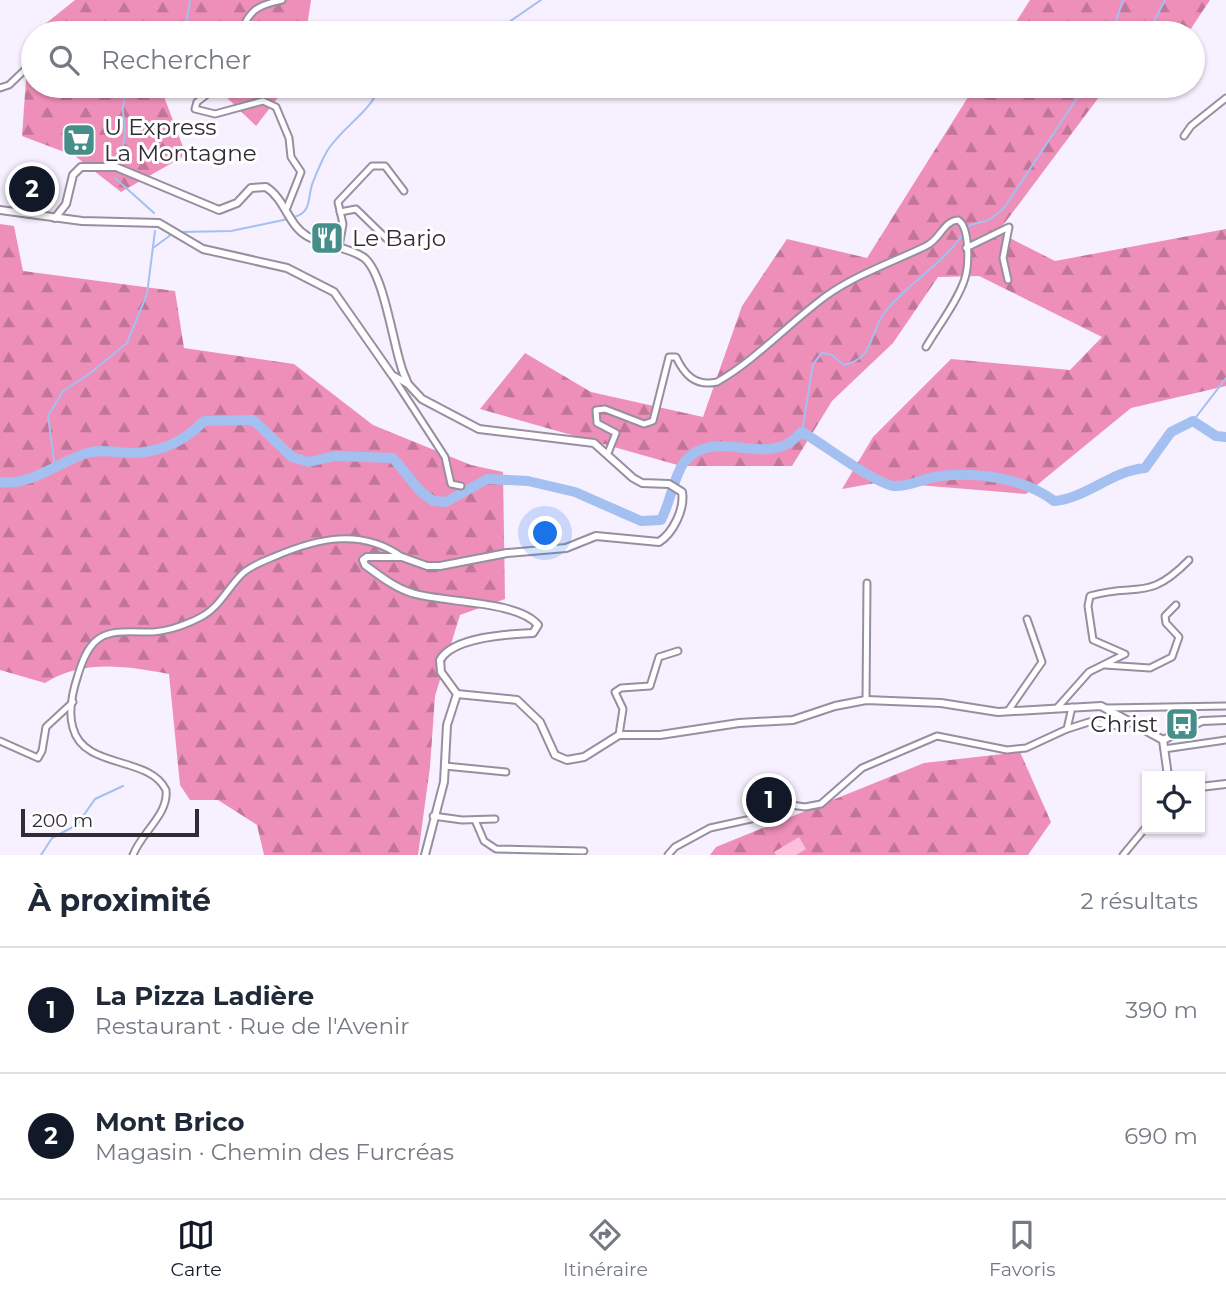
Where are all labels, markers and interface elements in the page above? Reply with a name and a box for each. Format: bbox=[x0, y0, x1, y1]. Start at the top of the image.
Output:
search box bbox=[21, 21, 1205, 98]
icon: search bbox=[45, 41, 83, 79]
text: Rechercher bbox=[101, 44, 251, 76]
place label: U Express La Montagne bbox=[104, 113, 257, 167]
supermarket icon: U Express La Montagne bbox=[60, 121, 98, 159]
pin: 2 bbox=[9, 163, 55, 215]
restaurant icon: Le Barjo bbox=[308, 219, 346, 257]
place label: Le Barjo bbox=[352, 224, 446, 252]
your location bbox=[528, 516, 562, 550]
bus stop icon: Christ bbox=[1163, 705, 1201, 743]
place label: Christ bbox=[1090, 710, 1158, 738]
map controls bbox=[1142, 771, 1205, 834]
button: locate bbox=[1142, 771, 1205, 834]
pin: 1 bbox=[746, 774, 792, 826]
scale bar bbox=[21, 806, 200, 838]
text: 200 m bbox=[32, 809, 93, 832]
text: À proximité bbox=[28, 882, 211, 919]
text: 2 résultats bbox=[1080, 887, 1198, 915]
text: La Pizza Ladière bbox=[95, 980, 314, 1012]
text: 1 bbox=[46, 996, 56, 1024]
text: 390 m bbox=[1125, 996, 1198, 1024]
text: Restaurant · Rue de l'Avenir bbox=[95, 1012, 409, 1040]
text: Mont Brico bbox=[95, 1106, 245, 1138]
text: 2 bbox=[44, 1122, 58, 1150]
text: 690 m bbox=[1124, 1122, 1198, 1150]
text: Magasin · Chemin des Furcréas bbox=[95, 1138, 454, 1166]
tab: Carte bbox=[171, 1216, 222, 1281]
tab: Itinéraire bbox=[563, 1216, 648, 1281]
tab: Favoris bbox=[989, 1216, 1055, 1281]

